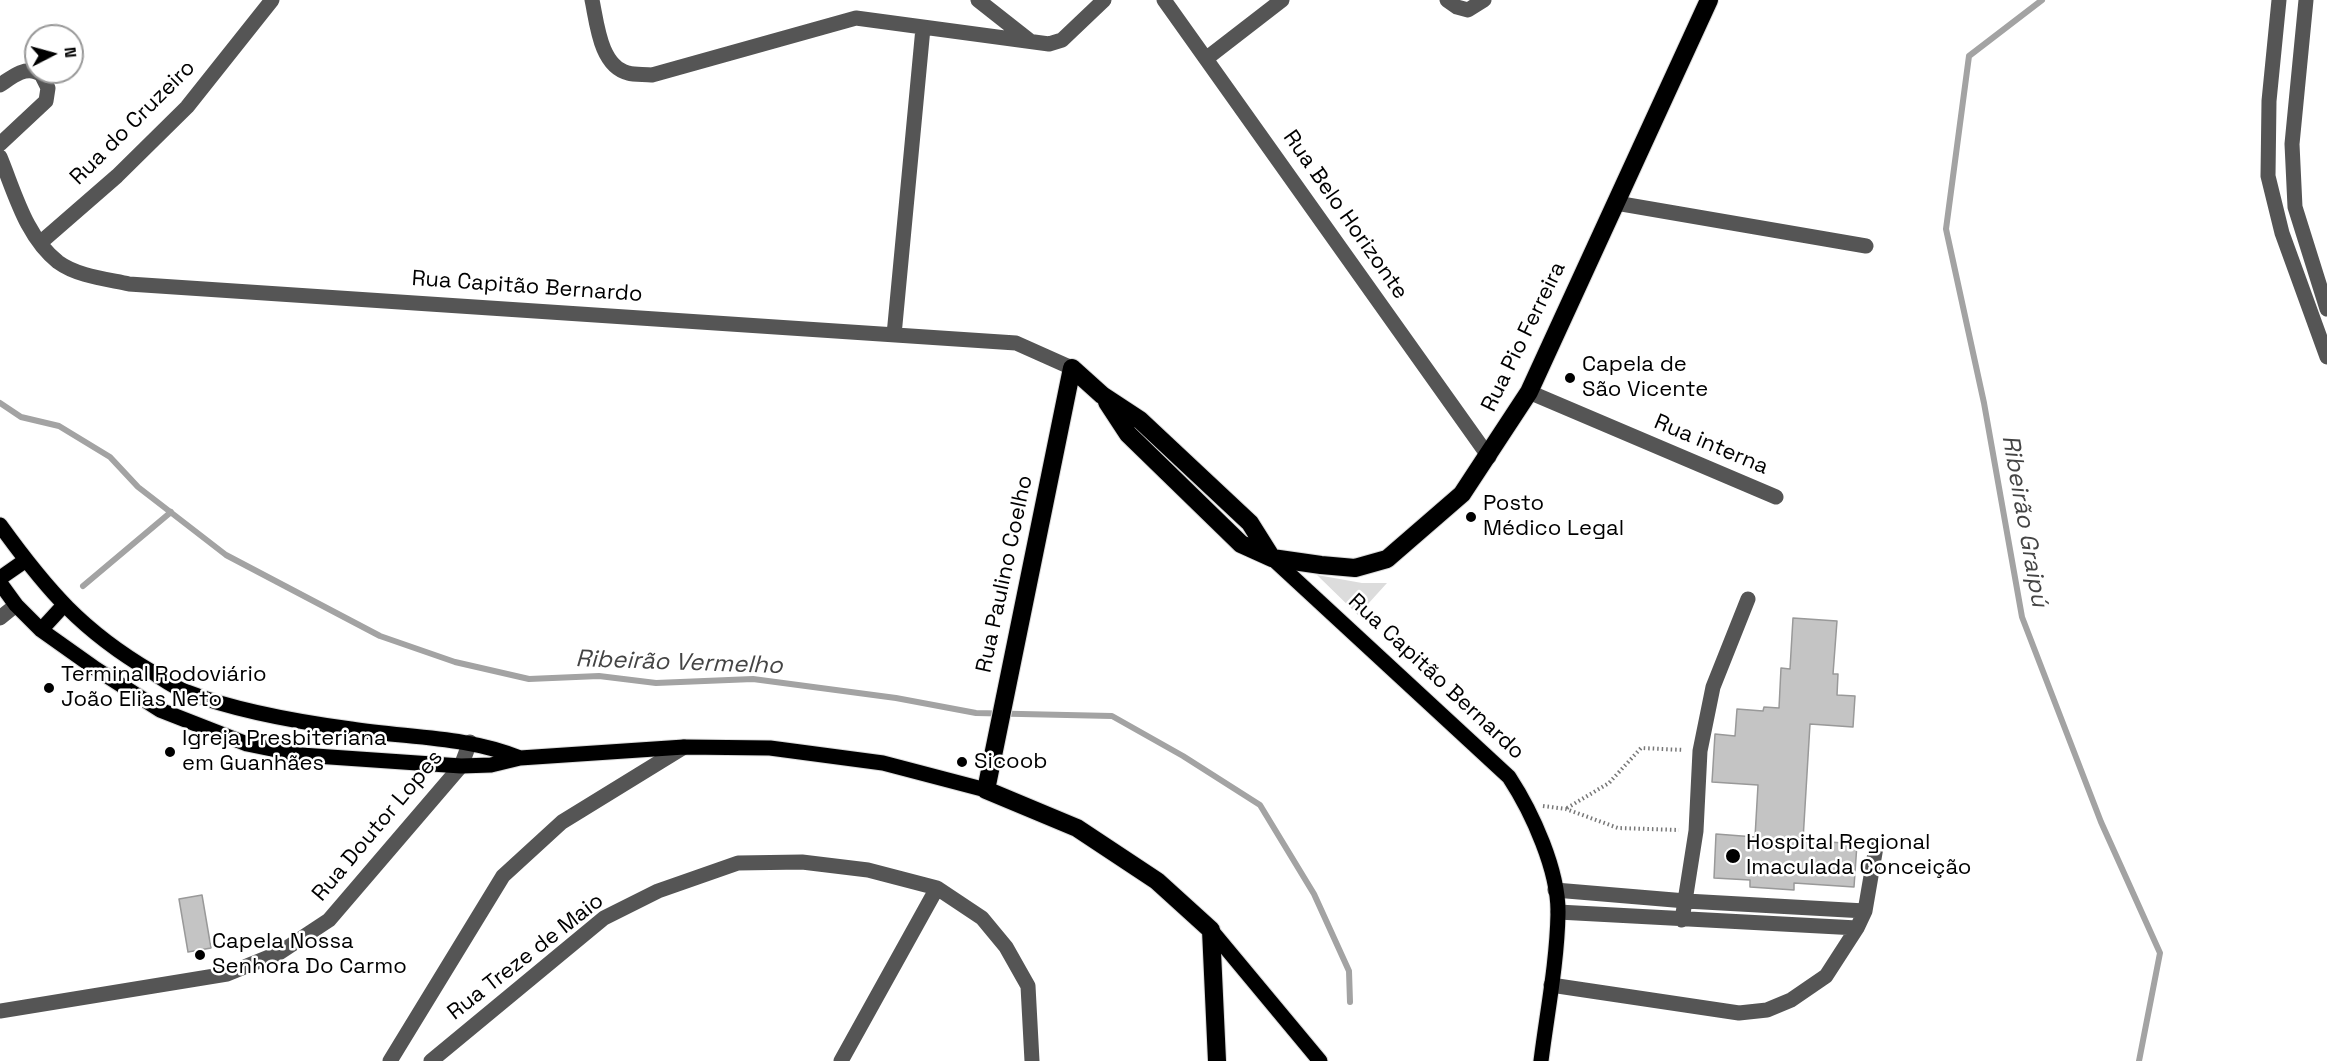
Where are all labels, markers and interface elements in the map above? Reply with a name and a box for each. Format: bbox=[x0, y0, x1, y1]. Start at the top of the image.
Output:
north arrow bbox=[24, 24, 84, 84]
text: N bbox=[59, 46, 81, 59]
street label: Rua do Cruzeiro bbox=[65, 55, 201, 191]
street label: Rua Belo Horizonte bbox=[1277, 125, 1413, 305]
street label: Rua Pio Ferreira bbox=[1476, 258, 1572, 416]
street label: Rua Capitão Bernardo bbox=[411, 266, 643, 308]
place label: Capela de São Vicente bbox=[1582, 352, 1708, 404]
marker: Capela de São Vicente bbox=[1563, 371, 1577, 385]
street label: Rua interna bbox=[1650, 409, 1772, 481]
water label: Ribeirão Graipú bbox=[1995, 433, 2053, 609]
street label: Rua Paulino Coelho bbox=[971, 473, 1039, 675]
place label: Posto Médico Legal bbox=[1483, 491, 1624, 542]
marker: Posto Médico Legal bbox=[1464, 510, 1478, 524]
street label: Rua Capitão Bernardo bbox=[1342, 588, 1530, 766]
water label: Ribeirão Vermelho bbox=[575, 645, 783, 681]
place label: Terminal Rodoviário João Elias Neto bbox=[61, 662, 267, 714]
marker: Terminal Rodoviário João Elias Neto bbox=[42, 681, 56, 695]
place label: Igreja Presbiteriana em Guanhães bbox=[182, 726, 387, 778]
marker: Igreja Presbiteriana em Guanhães bbox=[163, 745, 177, 759]
street label: Rua Doutor Lopes bbox=[307, 745, 449, 907]
place label: Sicoob bbox=[974, 749, 1047, 775]
marker: Sicoob bbox=[955, 755, 969, 769]
place label: Hospital Regional Imaculada Conceição bbox=[1746, 830, 1971, 882]
marker: Hospital Regional Imaculada Conceição bbox=[1724, 847, 1742, 865]
street label: Rua Treze de Maio bbox=[443, 888, 609, 1026]
place label: Capela Nossa Senhora Do Carmo bbox=[212, 929, 407, 980]
marker: Capela Nossa Senhora Do Carmo bbox=[193, 948, 207, 962]

